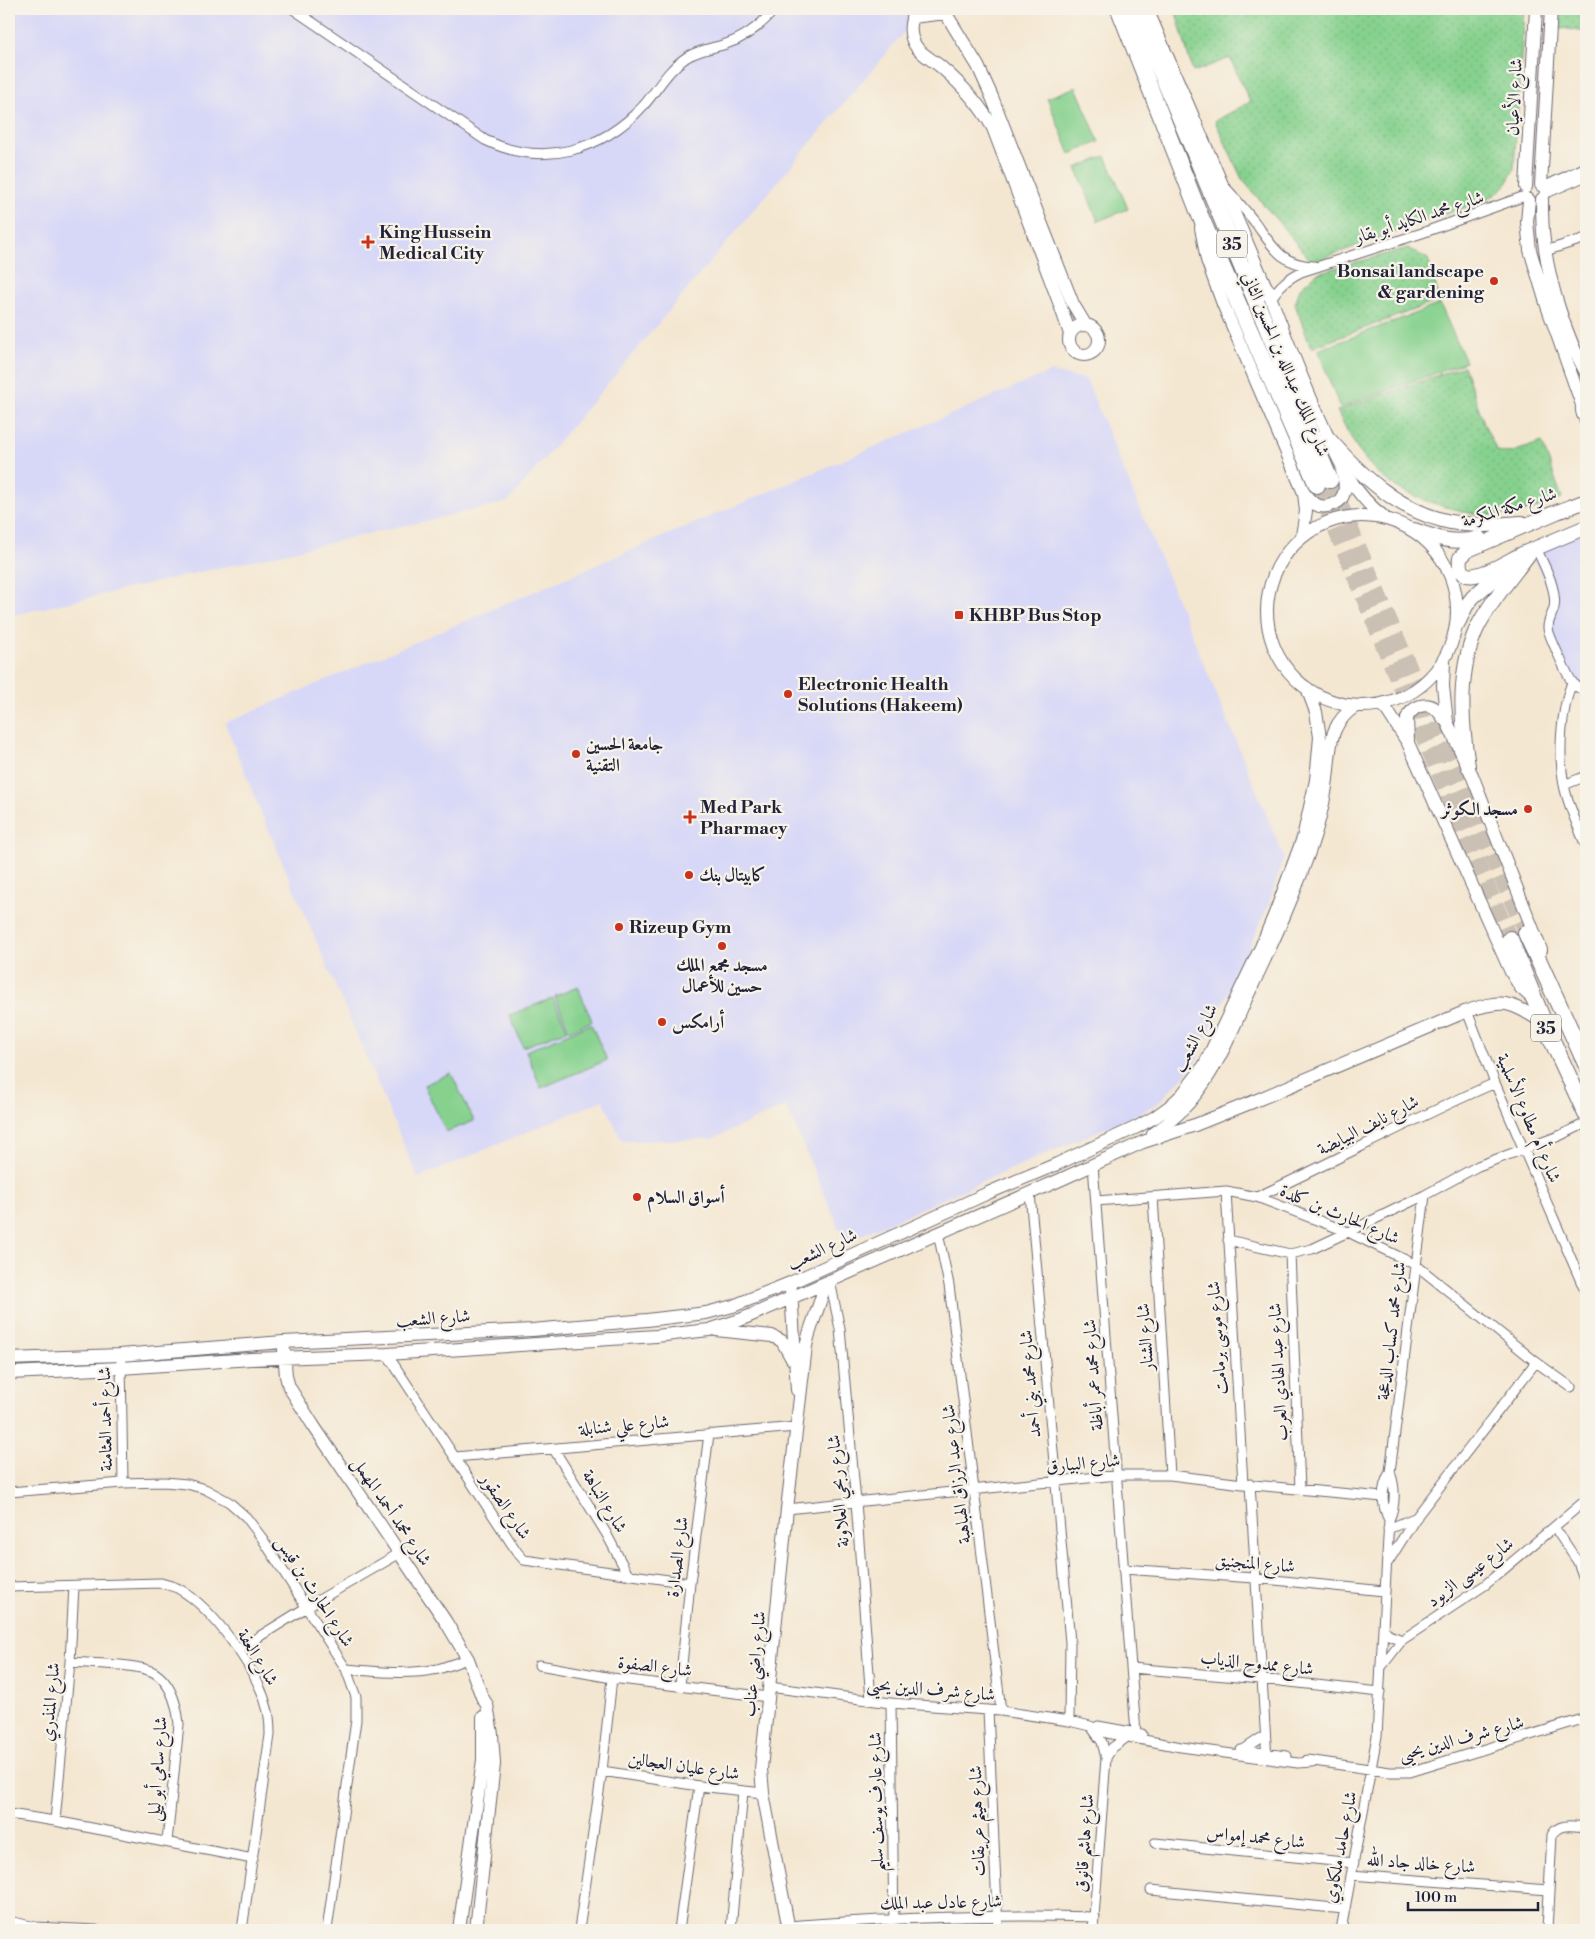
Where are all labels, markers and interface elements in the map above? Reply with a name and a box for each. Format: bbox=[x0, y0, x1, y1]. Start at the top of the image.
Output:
street label: شارع الأعيان bbox=[1499, 57, 1531, 137]
street label: شارع محمد الكايد أبو بقار bbox=[1349, 184, 1488, 253]
place label: King Hussein Medical City bbox=[379, 221, 491, 265]
road number: 35 bbox=[1217, 230, 1247, 258]
marker: King Hussein Medical City bbox=[361, 235, 375, 249]
place label: Bonsai landscape & gardening bbox=[1337, 260, 1485, 304]
street label: شارع الملك عبدالله بن الحسين الثاني bbox=[1233, 268, 1335, 461]
marker: Bonsai landscape & gardening bbox=[1488, 275, 1500, 287]
street label: شارع مكة المكرمة bbox=[1459, 482, 1560, 536]
place label: KHBP Bus Stop bbox=[969, 604, 1102, 627]
marker: KHBP Bus Stop bbox=[953, 609, 965, 621]
place label: Electronic Health Solutions (Hakeem) bbox=[798, 673, 963, 717]
marker: Electronic Health Solutions (Hakeem) bbox=[782, 688, 794, 700]
place label: جامعة الحسين التقنية bbox=[586, 733, 664, 777]
marker: جامعة الحسين التقنية bbox=[570, 748, 582, 760]
place label: Med Park Pharmacy bbox=[700, 796, 788, 840]
place label: مسجد الكوثر bbox=[1440, 798, 1518, 821]
marker: مسجد الكوثر bbox=[1522, 803, 1534, 815]
marker: Med Park Pharmacy bbox=[684, 811, 696, 823]
place label: كابيتال بنك bbox=[699, 864, 766, 887]
marker: كابيتال بنك bbox=[683, 869, 695, 881]
place label: Rizeup Gym bbox=[629, 916, 732, 939]
marker: Rizeup Gym bbox=[613, 921, 625, 933]
marker: مسجد مجمع الملك حسين للأعمال bbox=[716, 940, 728, 952]
place label: مسجد مجمع الملك حسين للأعمال bbox=[676, 954, 768, 998]
street label: شارع الشعب bbox=[1168, 1000, 1226, 1078]
place label: أرامكس bbox=[672, 1009, 725, 1034]
road number: 35 bbox=[1531, 1014, 1561, 1042]
marker: أرامكس bbox=[656, 1016, 668, 1028]
street label: شارع أم مطاوع الأسلمية bbox=[1487, 1049, 1568, 1188]
street label: شارع نايف البيايضة bbox=[1314, 1090, 1424, 1164]
street label: شارع الحارث بن كلدة bbox=[1275, 1179, 1403, 1253]
place label: أسواق السلام bbox=[647, 1184, 725, 1213]
marker: أسواق السلام bbox=[631, 1191, 643, 1203]
street label: شارع الشعب bbox=[783, 1223, 862, 1278]
street label: شارع محمد كساب الدعجة bbox=[1372, 1260, 1414, 1402]
street label: شارع موسى برمامت bbox=[1202, 1280, 1236, 1396]
street label: شارع الشنار bbox=[1132, 1302, 1162, 1374]
street label: شارع عبد الهادي العرب bbox=[1263, 1302, 1297, 1442]
street label: شارع الشعب bbox=[395, 1304, 471, 1336]
street label: شارع محمد عمر أباظة bbox=[1076, 1318, 1112, 1432]
street label: شارع محمد بني أحمد bbox=[1012, 1329, 1051, 1439]
street label: شارع أحمد العثامنة bbox=[91, 1366, 121, 1472]
street label: شارع عبد الرزاق الهباهبة bbox=[937, 1402, 979, 1545]
street label: شارع علي شنابلة bbox=[577, 1410, 671, 1446]
street label: شارع ربحي العلاونة bbox=[822, 1433, 860, 1548]
street label: شارع البيارق bbox=[1045, 1449, 1121, 1481]
street label: شارع محمد أحمد المهمل bbox=[344, 1451, 438, 1572]
street label: شارع النباهة bbox=[574, 1465, 632, 1539]
street label: شارع الصقور bbox=[471, 1467, 536, 1546]
street label: شارع الصدارة bbox=[661, 1515, 697, 1599]
street label: شارع الحارث بن قيس bbox=[268, 1531, 359, 1653]
street label: شارع عيسى الزيود bbox=[1422, 1532, 1520, 1615]
street label: شارع المنجنيق bbox=[1214, 1549, 1296, 1581]
street label: شارع راضي عناب bbox=[738, 1610, 776, 1719]
street label: شارع العفة bbox=[229, 1625, 283, 1691]
street label: شارع ممدوح الذياب bbox=[1199, 1646, 1315, 1685]
street label: شارع الصفوة bbox=[616, 1651, 693, 1685]
street label: شارع المنذري bbox=[36, 1662, 68, 1743]
street label: شارع شرف الدين يحيى bbox=[866, 1672, 996, 1710]
street label: شارع شرف الدين يحيى bbox=[1396, 1711, 1527, 1769]
street label: شارع سامي أبو ليلى bbox=[140, 1715, 176, 1823]
street label: شارع عارف يوسف سليم bbox=[864, 1732, 895, 1872]
street label: شارع عليان العجالين bbox=[626, 1747, 741, 1789]
street label: شارع هيثم عريقات bbox=[964, 1765, 997, 1877]
street label: شارع حامد ملكاوي bbox=[1318, 1789, 1366, 1906]
street label: شارع هاشم قانوق bbox=[1070, 1793, 1105, 1893]
street label: شارع محمد إمواس bbox=[1205, 1821, 1306, 1857]
street label: شارع خالد جاد الله bbox=[1366, 1845, 1476, 1882]
scale bar bbox=[1408, 1879, 1538, 1911]
text: 100 m bbox=[1415, 1888, 1457, 1907]
street label: شارع عادل عبد الملك bbox=[880, 1890, 1002, 1918]

